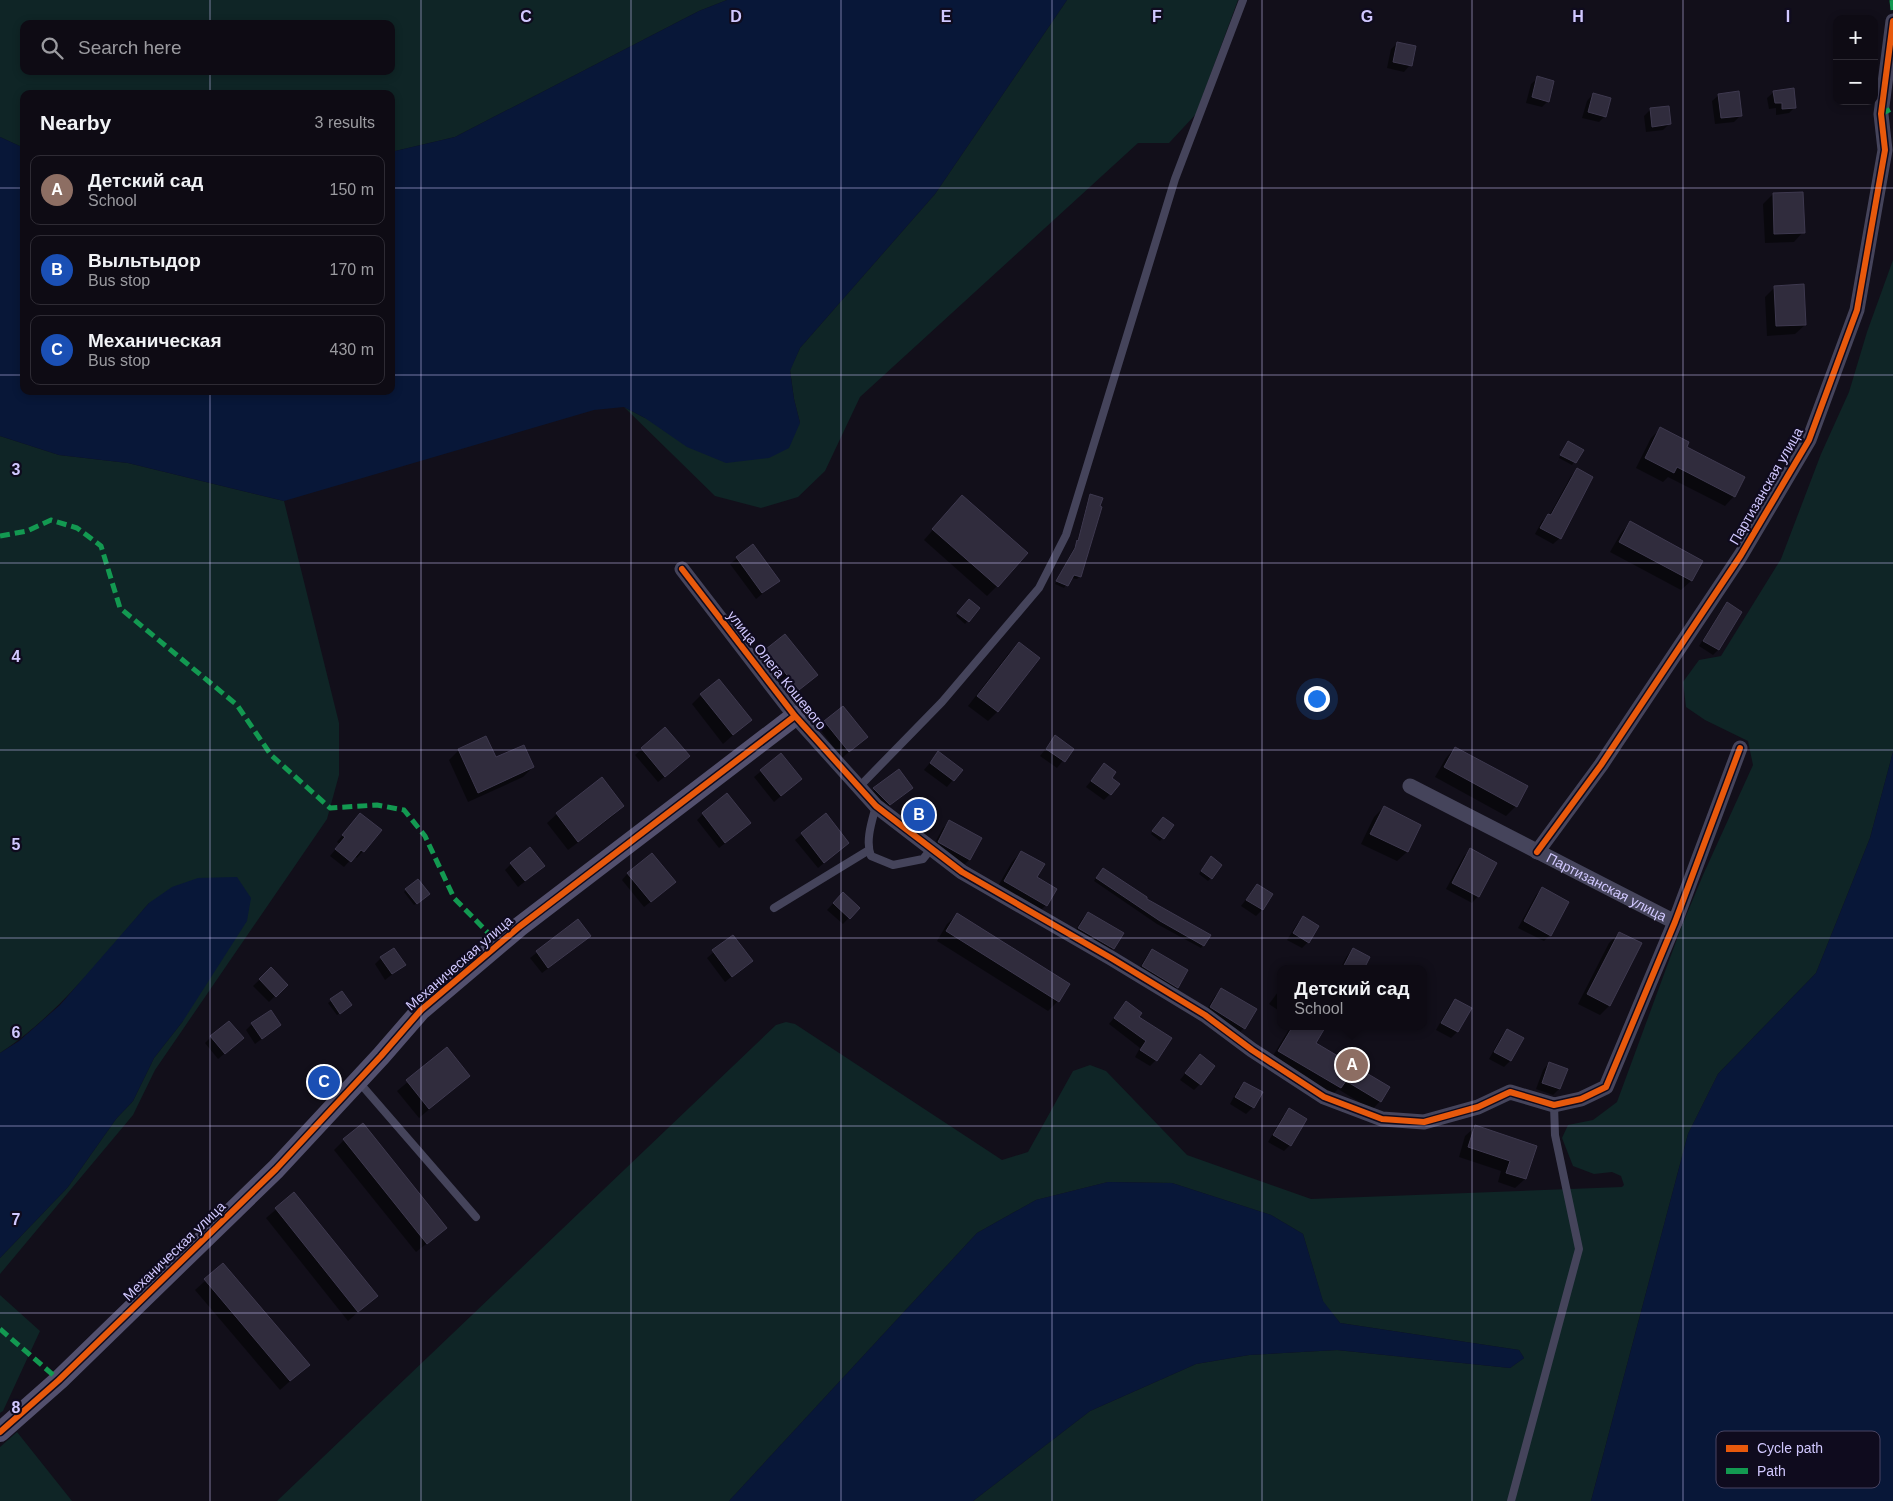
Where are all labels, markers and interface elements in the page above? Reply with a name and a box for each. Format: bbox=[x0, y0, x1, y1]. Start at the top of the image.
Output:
text: C bbox=[520, 8, 532, 25]
text: D bbox=[730, 8, 742, 25]
text: E bbox=[941, 8, 952, 25]
text: F bbox=[1152, 8, 1162, 25]
text: G bbox=[1361, 8, 1373, 25]
text: H bbox=[1572, 8, 1584, 25]
text: I bbox=[1786, 8, 1790, 25]
map controls bbox=[1833, 15, 1878, 105]
button: + bbox=[1833, 15, 1878, 60]
search box bbox=[20, 20, 395, 75]
icon: search bbox=[38, 34, 66, 62]
text: Search here bbox=[78, 37, 182, 58]
button: − bbox=[1833, 60, 1878, 105]
text: Nearby bbox=[40, 111, 111, 134]
text: 3 results bbox=[315, 114, 375, 131]
text: Детский сад bbox=[88, 170, 203, 191]
text: A bbox=[51, 181, 63, 198]
text: 150 m bbox=[330, 181, 374, 198]
text: School bbox=[88, 192, 137, 209]
text: Выльтыдор bbox=[88, 250, 201, 271]
text: B bbox=[51, 261, 63, 278]
text: 170 m bbox=[330, 261, 374, 278]
text: Bus stop bbox=[88, 272, 150, 289]
text: Механическая bbox=[88, 330, 222, 351]
text: C bbox=[51, 341, 63, 358]
text: 430 m bbox=[330, 341, 374, 358]
text: Bus stop bbox=[88, 352, 150, 369]
street label: Партизанская улица bbox=[1726, 424, 1806, 547]
text: 3 bbox=[12, 461, 21, 478]
street label: улица Олега Кошевого bbox=[724, 607, 830, 733]
text: 4 bbox=[12, 648, 21, 665]
your location bbox=[1304, 686, 1330, 712]
pin: B bbox=[903, 796, 935, 834]
text: 5 bbox=[12, 836, 21, 853]
street label: Партизанская улица bbox=[1544, 849, 1670, 924]
street label: Механическая улица bbox=[403, 912, 516, 1014]
popup bbox=[1277, 965, 1427, 1030]
text: Детский сад bbox=[1294, 978, 1410, 999]
text: School bbox=[1294, 1000, 1343, 1017]
text: 6 bbox=[12, 1024, 21, 1041]
pin: A bbox=[1336, 1046, 1368, 1084]
pin: C bbox=[308, 1063, 340, 1101]
street label: Механическая улица bbox=[120, 1198, 229, 1304]
text: 7 bbox=[12, 1211, 21, 1228]
text: 8 bbox=[12, 1399, 21, 1416]
legend bbox=[1716, 1431, 1880, 1488]
text: Cycle path bbox=[1757, 1440, 1823, 1456]
text: Path bbox=[1757, 1463, 1786, 1479]

